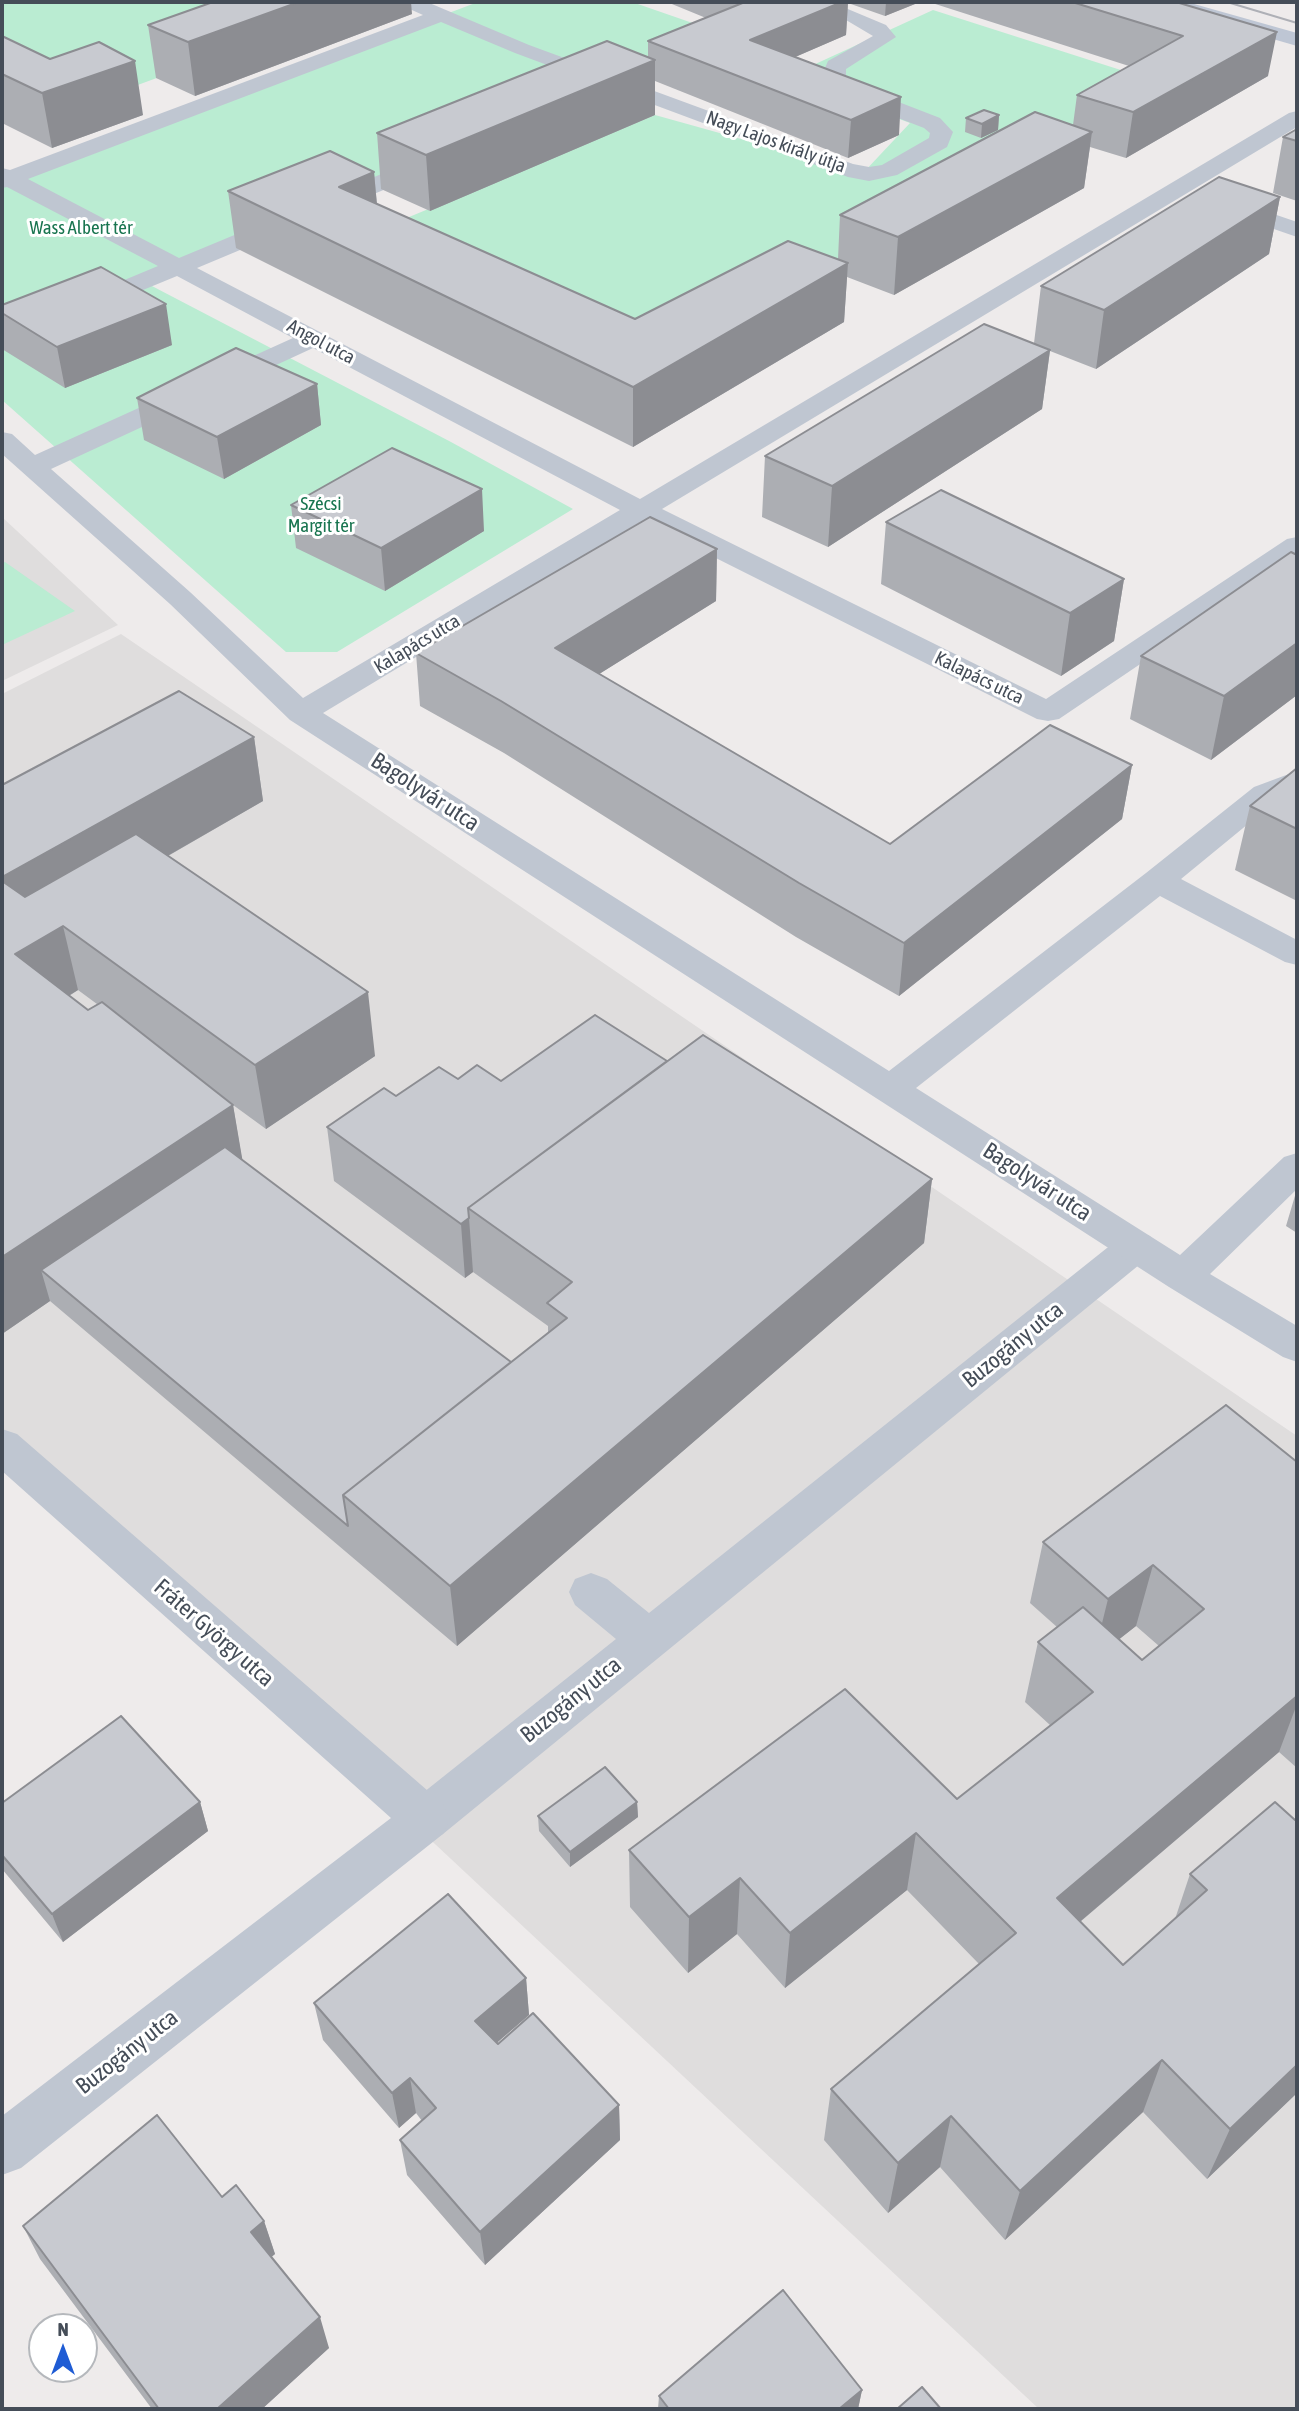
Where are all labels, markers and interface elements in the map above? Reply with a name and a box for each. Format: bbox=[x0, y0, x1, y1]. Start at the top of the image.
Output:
street label: Nagy Lajos király útja bbox=[703, 106, 849, 178]
park label: Wass Albert tér bbox=[29, 217, 133, 239]
street label: Angol utca bbox=[283, 315, 359, 369]
park label: Szécsi Margit tér bbox=[288, 493, 354, 537]
street label: Kalapács utca bbox=[370, 609, 464, 679]
street label: Kalapács utca bbox=[931, 647, 1027, 709]
street label: Bagolyvár utca bbox=[366, 747, 484, 837]
street label: Bagolyvár utca bbox=[978, 1137, 1096, 1227]
street label: Buzogány utca bbox=[957, 1296, 1069, 1394]
street label: Fráter György utca bbox=[148, 1573, 280, 1693]
street label: Buzogány utca bbox=[515, 1651, 627, 1749]
street label: Buzogány utca bbox=[71, 2004, 183, 2100]
north arrow bbox=[28, 2313, 98, 2383]
text: N bbox=[57, 2318, 69, 2340]

